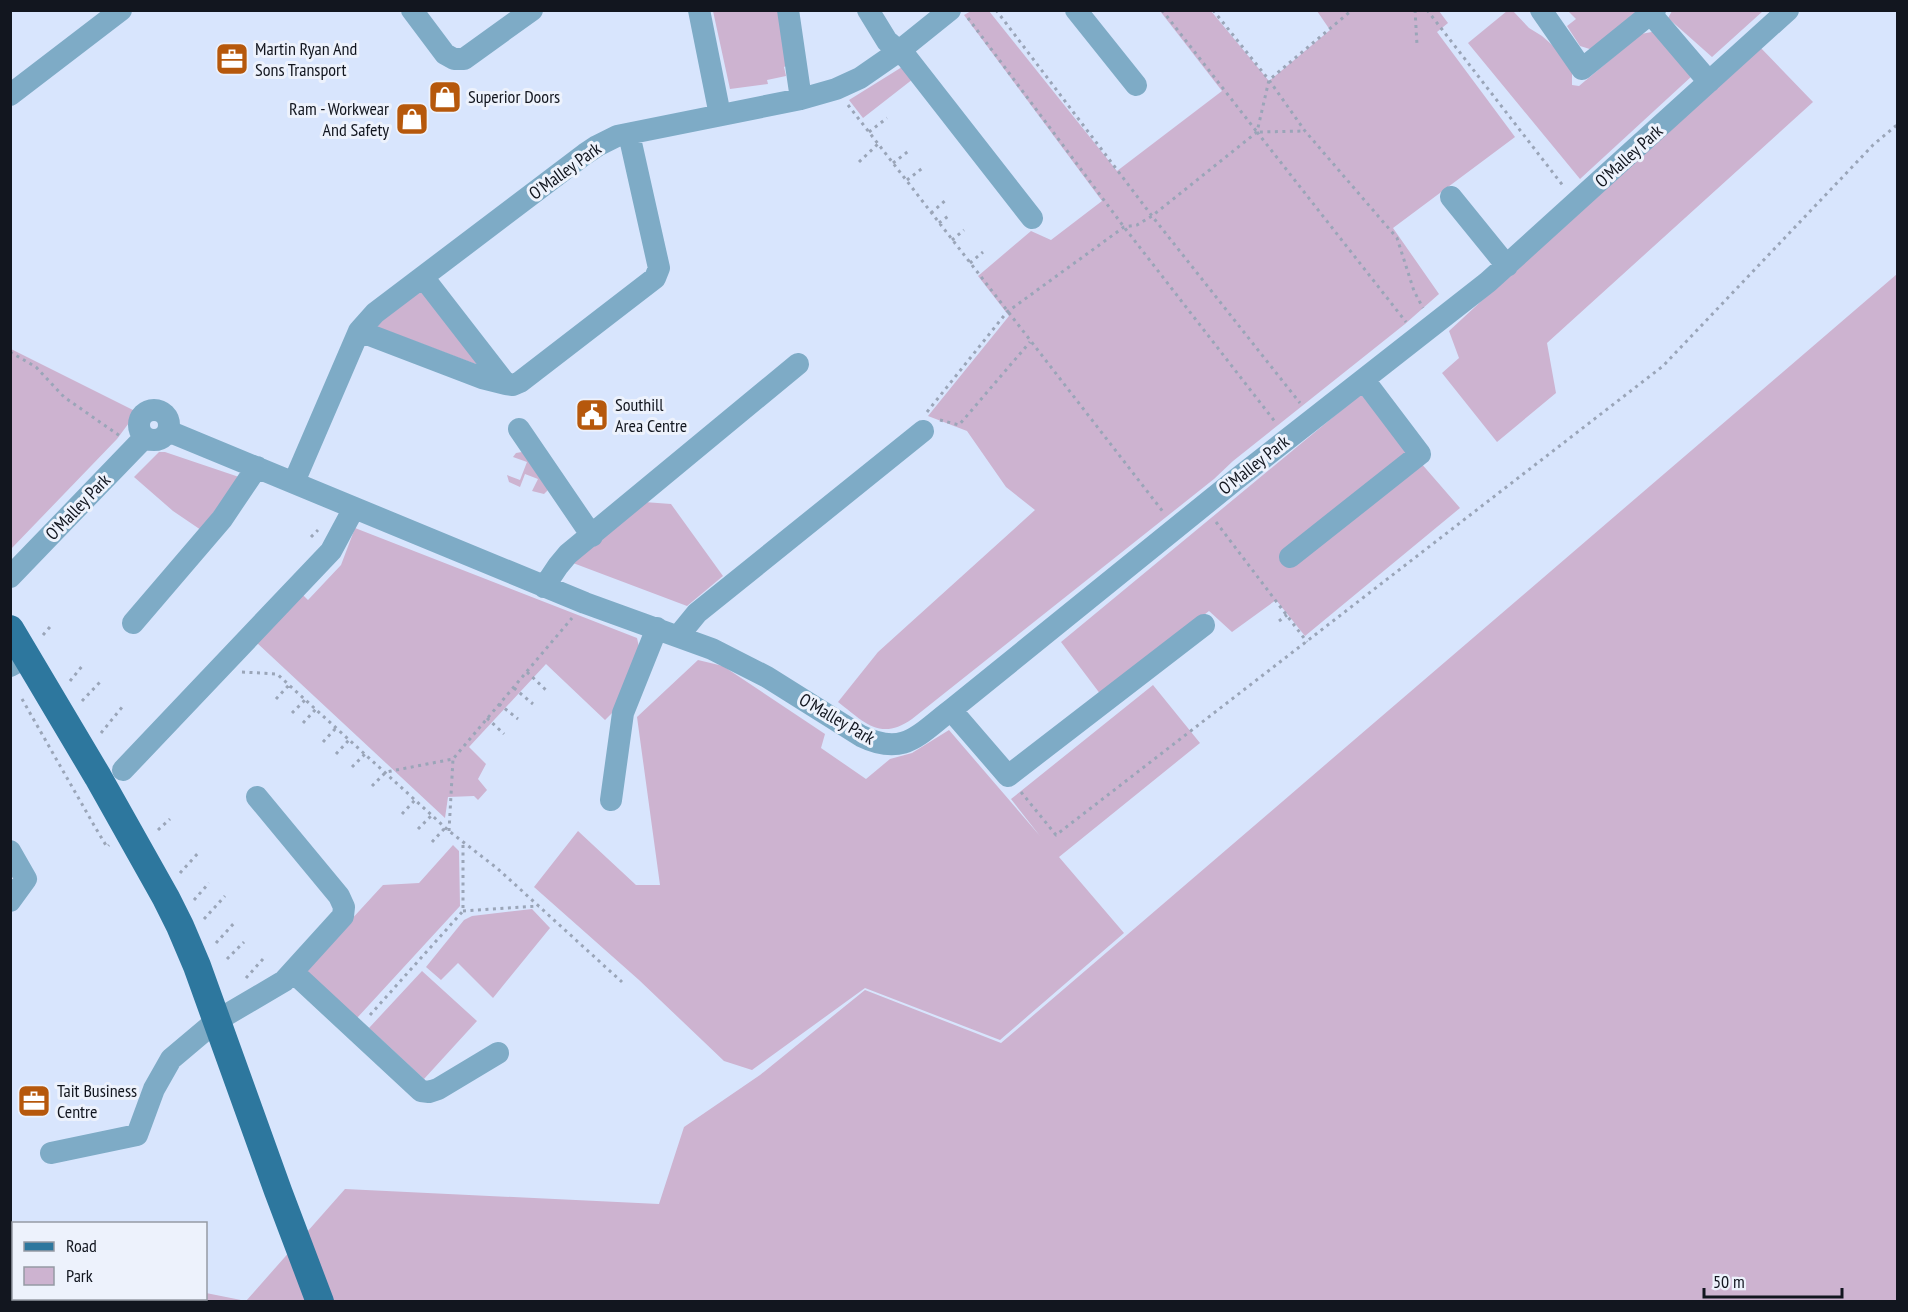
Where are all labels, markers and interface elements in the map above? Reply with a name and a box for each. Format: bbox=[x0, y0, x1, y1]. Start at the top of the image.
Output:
place label: Martin Ryan And Sons Transport bbox=[255, 37, 357, 81]
office icon: Martin Ryan And Sons Transport bbox=[214, 41, 250, 77]
shop icon: Superior Doors bbox=[427, 79, 463, 115]
place label: Superior Doors bbox=[468, 85, 560, 108]
place label: Ram - Workwear And Safety bbox=[289, 97, 389, 141]
shop icon: Ram - Workwear And Safety bbox=[394, 101, 430, 137]
street label: O'Malley Park bbox=[1590, 119, 1667, 192]
street label: O'Malley Park bbox=[524, 137, 605, 204]
place label: Southill Area Centre bbox=[615, 393, 687, 437]
public building icon: Southill Area Centre bbox=[574, 397, 610, 433]
street label: O'Malley Park bbox=[1214, 430, 1294, 499]
street label: O'Malley Park bbox=[40, 469, 115, 545]
street label: O'Malley Park bbox=[795, 688, 879, 749]
place label: Tait Business Centre bbox=[57, 1079, 137, 1123]
office icon: Tait Business Centre bbox=[16, 1083, 52, 1119]
legend bbox=[12, 1222, 207, 1300]
text: Road bbox=[66, 1234, 97, 1257]
scale bar bbox=[1704, 1261, 1842, 1299]
text: Park bbox=[66, 1264, 93, 1287]
text: 50 m bbox=[1713, 1270, 1745, 1293]

